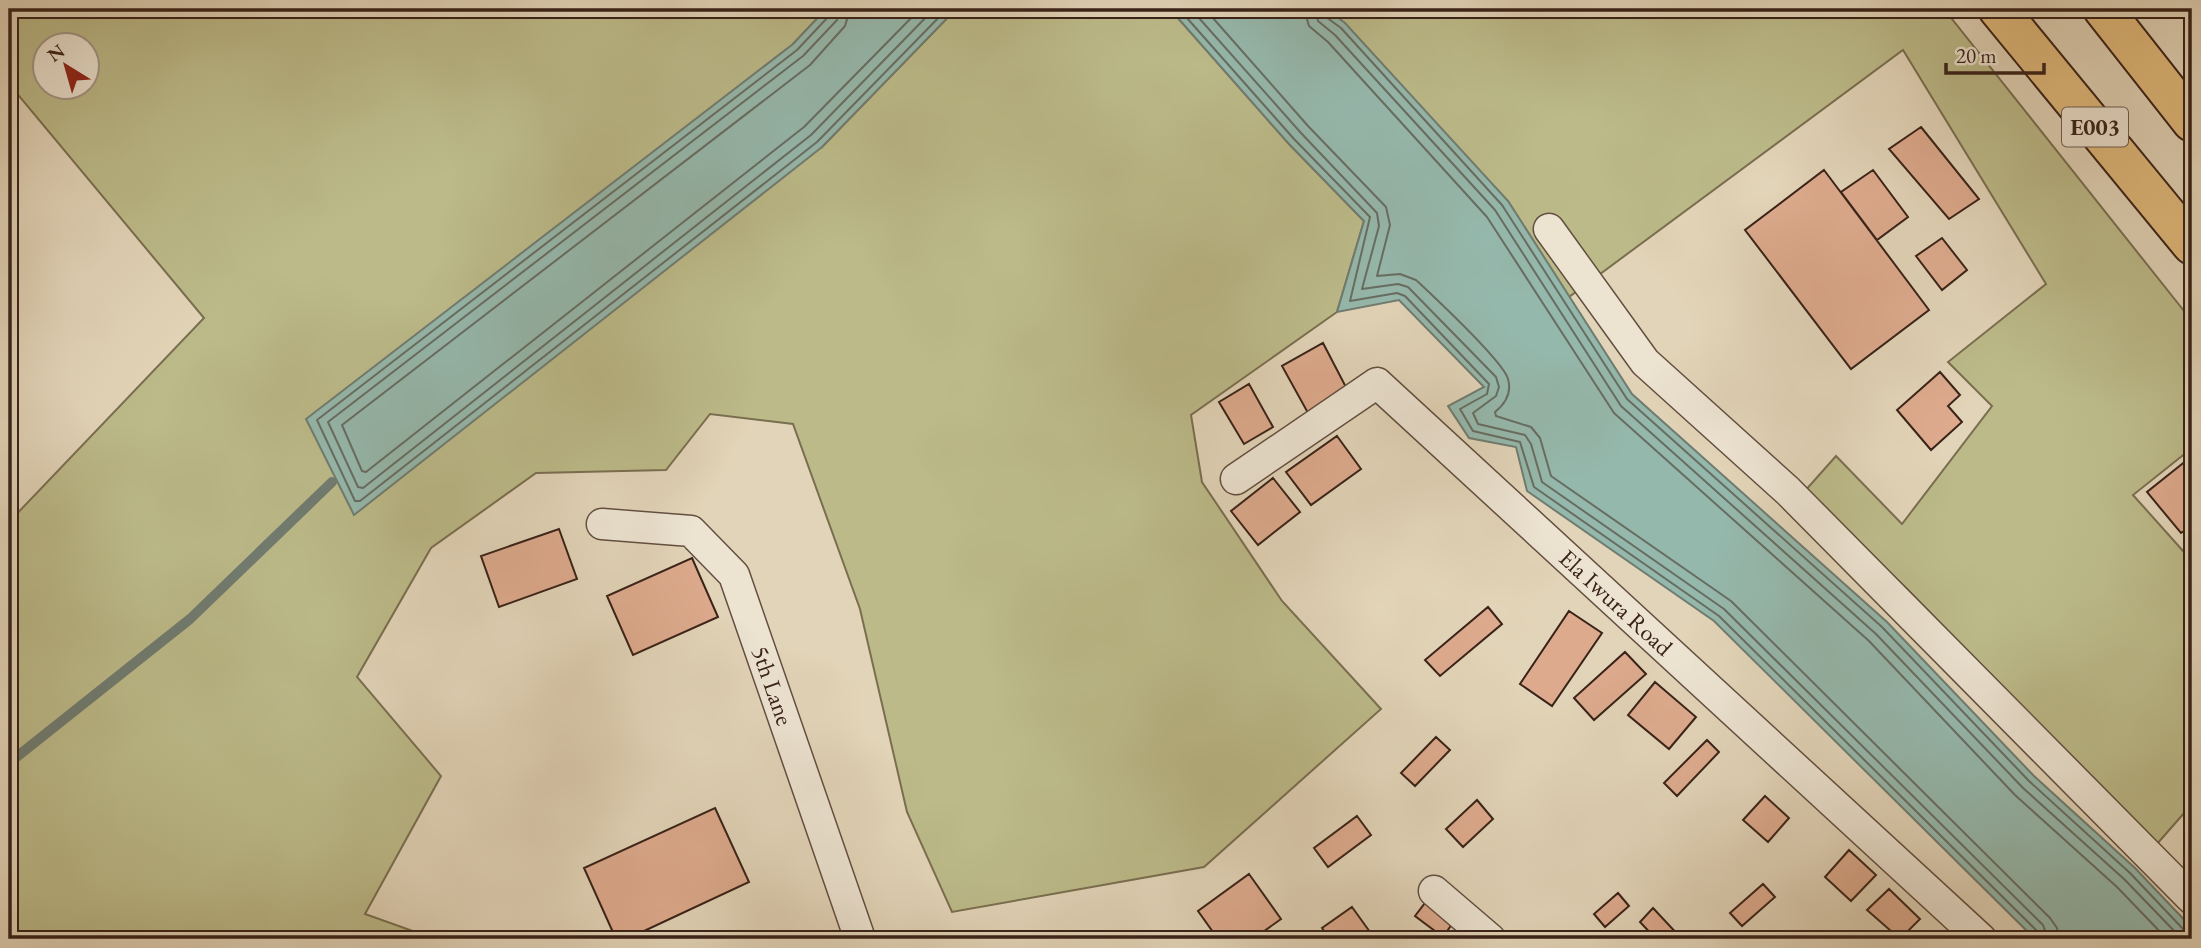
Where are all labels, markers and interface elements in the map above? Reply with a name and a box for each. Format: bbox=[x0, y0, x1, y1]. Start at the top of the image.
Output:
north arrow bbox=[32, 32, 102, 102]
scale bar bbox=[1946, 32, 2044, 76]
text: N bbox=[42, 38, 70, 67]
text: 20 m bbox=[1956, 42, 1997, 69]
road number: E003 bbox=[2062, 108, 2128, 146]
street label: Ela Iwura Road bbox=[1553, 542, 1680, 663]
street label: 5th Lane bbox=[745, 642, 801, 729]

